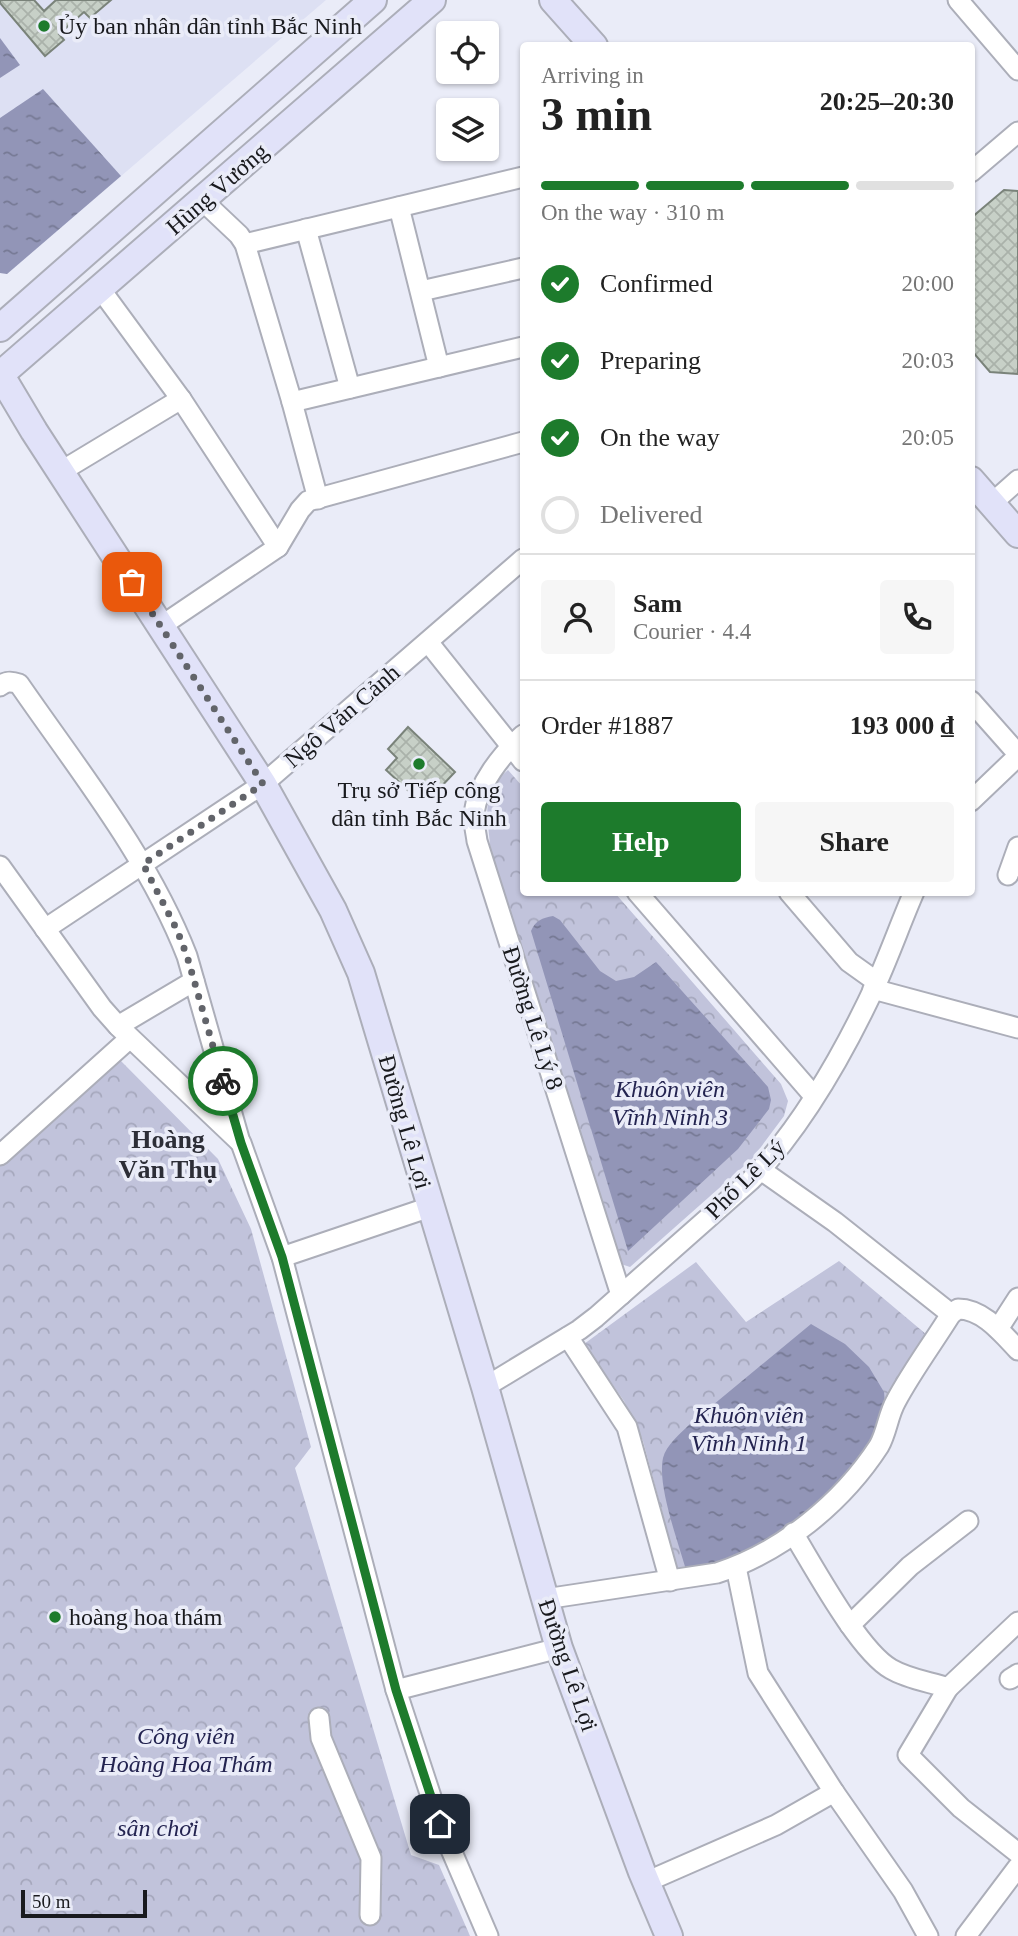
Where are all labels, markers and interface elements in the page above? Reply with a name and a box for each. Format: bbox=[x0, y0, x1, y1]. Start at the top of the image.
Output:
place label: Ủy ban nhân dân tỉnh Bắc Ninh bbox=[58, 13, 362, 39]
marker: Ủy ban nhân dân tỉnh Bắc Ninh bbox=[36, 18, 52, 34]
map controls bbox=[436, 21, 499, 161]
button: locate bbox=[436, 21, 499, 84]
text: Arriving in bbox=[541, 63, 644, 88]
text: 20:25–20:30 bbox=[820, 87, 954, 116]
text: 3 min bbox=[541, 89, 652, 140]
button: layers bbox=[436, 98, 499, 161]
street label: Hùng Vương bbox=[161, 138, 273, 240]
text: On the way · 310 m bbox=[541, 200, 724, 225]
icon: check bbox=[541, 265, 579, 303]
text: Confirmed bbox=[600, 269, 713, 298]
text: 20:00 bbox=[902, 271, 954, 296]
icon: check bbox=[541, 342, 579, 380]
text: Preparing bbox=[600, 346, 701, 375]
text: 20:03 bbox=[902, 348, 954, 373]
icon: check bbox=[541, 419, 579, 457]
text: On the way bbox=[600, 423, 720, 452]
text: 20:05 bbox=[902, 425, 954, 450]
text: Delivered bbox=[600, 500, 703, 529]
pin bbox=[102, 552, 162, 612]
icon: bag bbox=[113, 563, 151, 601]
button: person bbox=[541, 580, 615, 654]
button: phone bbox=[880, 580, 954, 654]
text: Sam bbox=[633, 589, 682, 618]
text: Courier · 4.4 bbox=[633, 619, 751, 644]
street label: Ngô Văn Cảnh bbox=[279, 659, 405, 773]
text: Order #1887 bbox=[541, 711, 673, 740]
text: 193 000 ₫ bbox=[850, 711, 954, 740]
marker: Trụ sở Tiếp công dân tỉnh Bắc Ninh bbox=[411, 756, 427, 772]
place label: Trụ sở Tiếp công dân tỉnh Bắc Ninh bbox=[331, 777, 507, 831]
button: Help bbox=[541, 802, 741, 882]
button: Share bbox=[755, 802, 954, 882]
street label: Đường Lê Lý 8 bbox=[498, 943, 568, 1093]
courier bbox=[188, 1046, 258, 1116]
street label: Đường Lê Lợi bbox=[373, 1052, 437, 1192]
icon: bike bbox=[204, 1062, 242, 1100]
park label: Khuôn viên Vĩnh Ninh 3 bbox=[612, 1076, 728, 1130]
district label: Hoàng Văn Thụ bbox=[119, 1125, 217, 1184]
street label: Phố Lê Lý bbox=[700, 1134, 790, 1224]
park label: Khuôn viên Vĩnh Ninh 1 bbox=[691, 1402, 807, 1456]
street label: Đường Lê Lợi bbox=[533, 1595, 603, 1735]
place label: hoàng hoa thám bbox=[69, 1604, 223, 1630]
marker: hoàng hoa thám bbox=[47, 1609, 63, 1625]
park label: Công viên Hoàng Hoa Thám bbox=[98, 1723, 273, 1777]
pin bbox=[410, 1794, 470, 1854]
icon: home bbox=[421, 1805, 459, 1843]
park label: sân chơi bbox=[117, 1815, 199, 1841]
scale bar bbox=[21, 1887, 147, 1919]
text: 50 m bbox=[32, 1891, 71, 1912]

